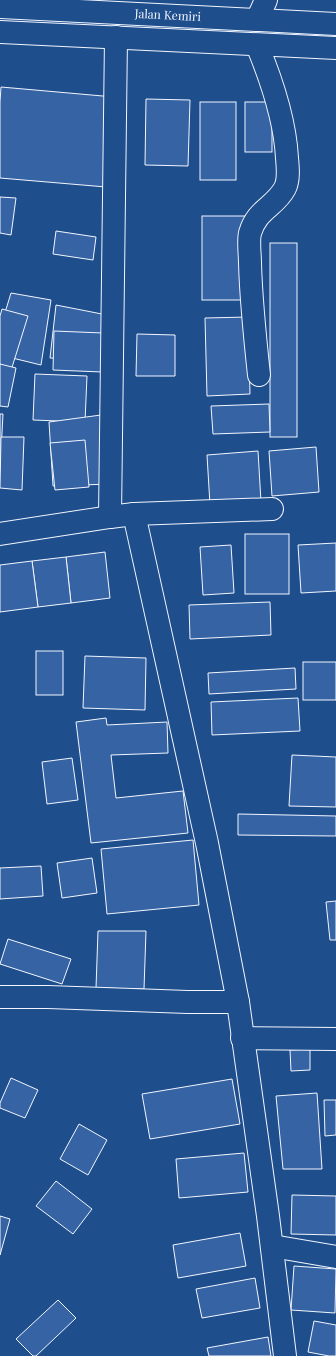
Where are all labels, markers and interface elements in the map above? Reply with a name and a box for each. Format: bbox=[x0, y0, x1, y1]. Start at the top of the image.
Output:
street label: Jalan Kemiri bbox=[133, 5, 202, 24]

